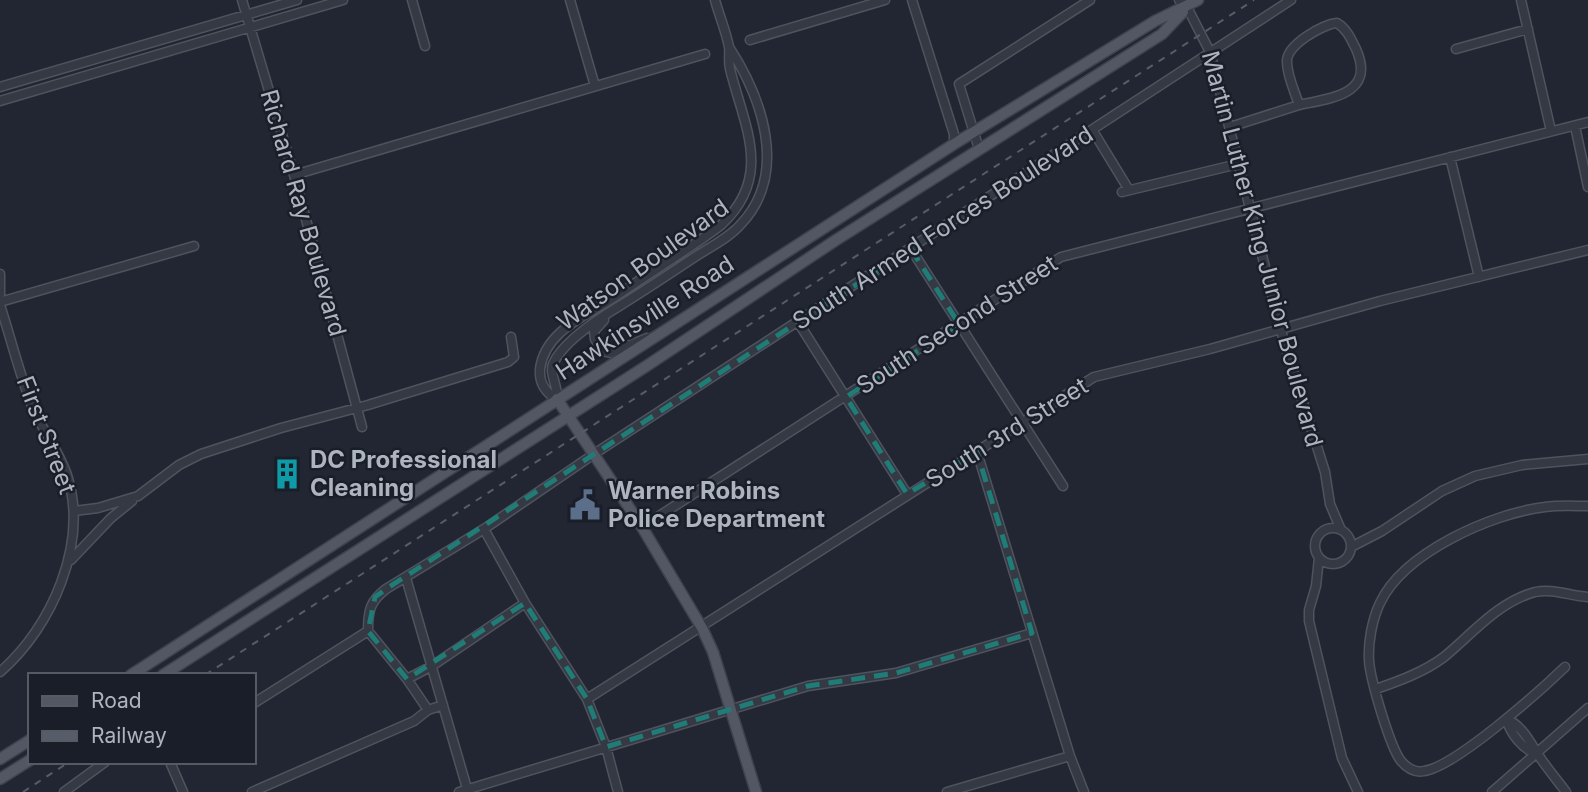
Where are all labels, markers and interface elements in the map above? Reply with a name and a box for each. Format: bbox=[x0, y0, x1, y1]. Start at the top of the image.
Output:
street label: Martin Luther King Junior Boulevard bbox=[1196, 48, 1329, 450]
street label: Richard Ray Boulevard bbox=[254, 86, 353, 340]
street label: South Armed Forces Boulevard bbox=[787, 119, 1098, 336]
street label: Watson Boulevard bbox=[551, 193, 734, 337]
street label: Hawkinsville Road bbox=[550, 249, 739, 386]
street label: South Second Street bbox=[851, 249, 1063, 400]
street label: South 3rd Street bbox=[920, 371, 1093, 494]
street label: First Street bbox=[11, 372, 82, 498]
place label: DC Professional Cleaning bbox=[310, 445, 497, 502]
building icon: DC Professional Cleaning bbox=[270, 457, 304, 491]
place label: Warner Robins Police Department bbox=[608, 476, 825, 533]
public building icon: Warner Robins Police Department bbox=[568, 488, 602, 522]
legend bbox=[28, 673, 256, 764]
text: Road bbox=[91, 688, 142, 713]
text: Railway bbox=[91, 723, 167, 748]

